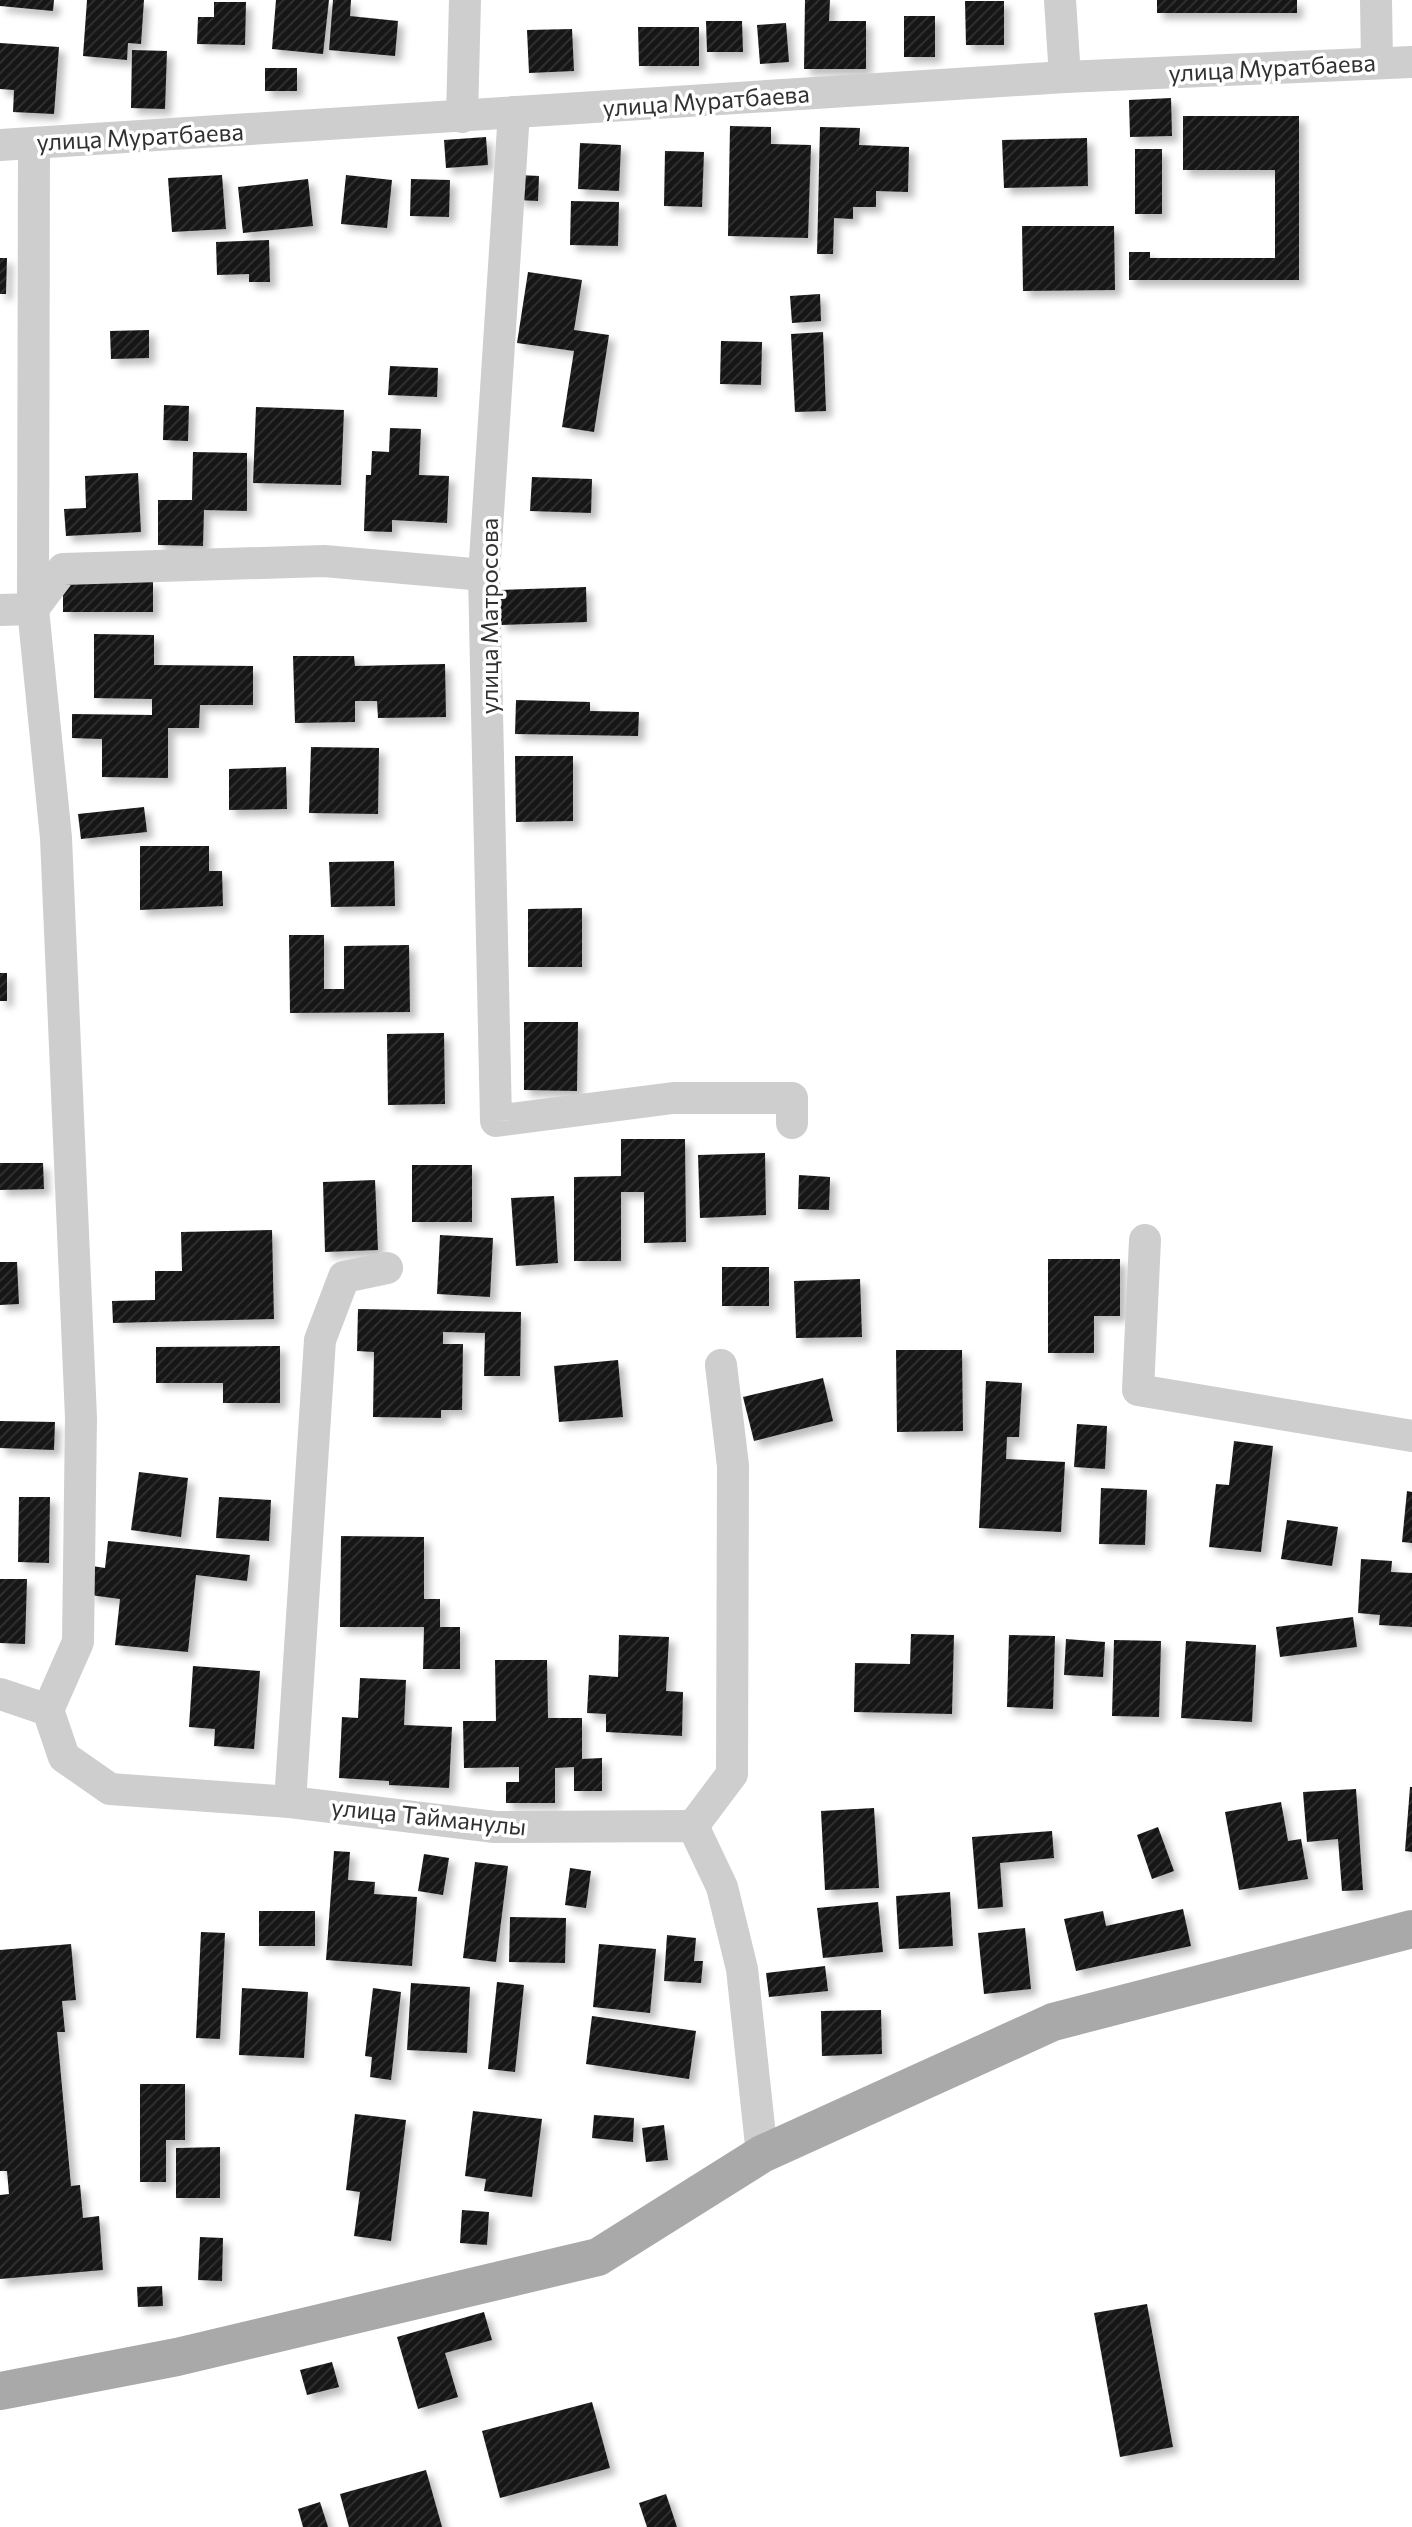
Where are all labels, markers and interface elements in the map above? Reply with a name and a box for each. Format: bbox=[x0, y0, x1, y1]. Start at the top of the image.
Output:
street label: улица Муратбаева bbox=[1168, 47, 1376, 87]
street label: улица Муратбаева bbox=[602, 78, 810, 122]
street label: улица Муратбаева bbox=[36, 116, 244, 156]
street label: улица Матросова bbox=[474, 518, 503, 714]
street label: улица Тайманулы bbox=[330, 1791, 528, 1841]

